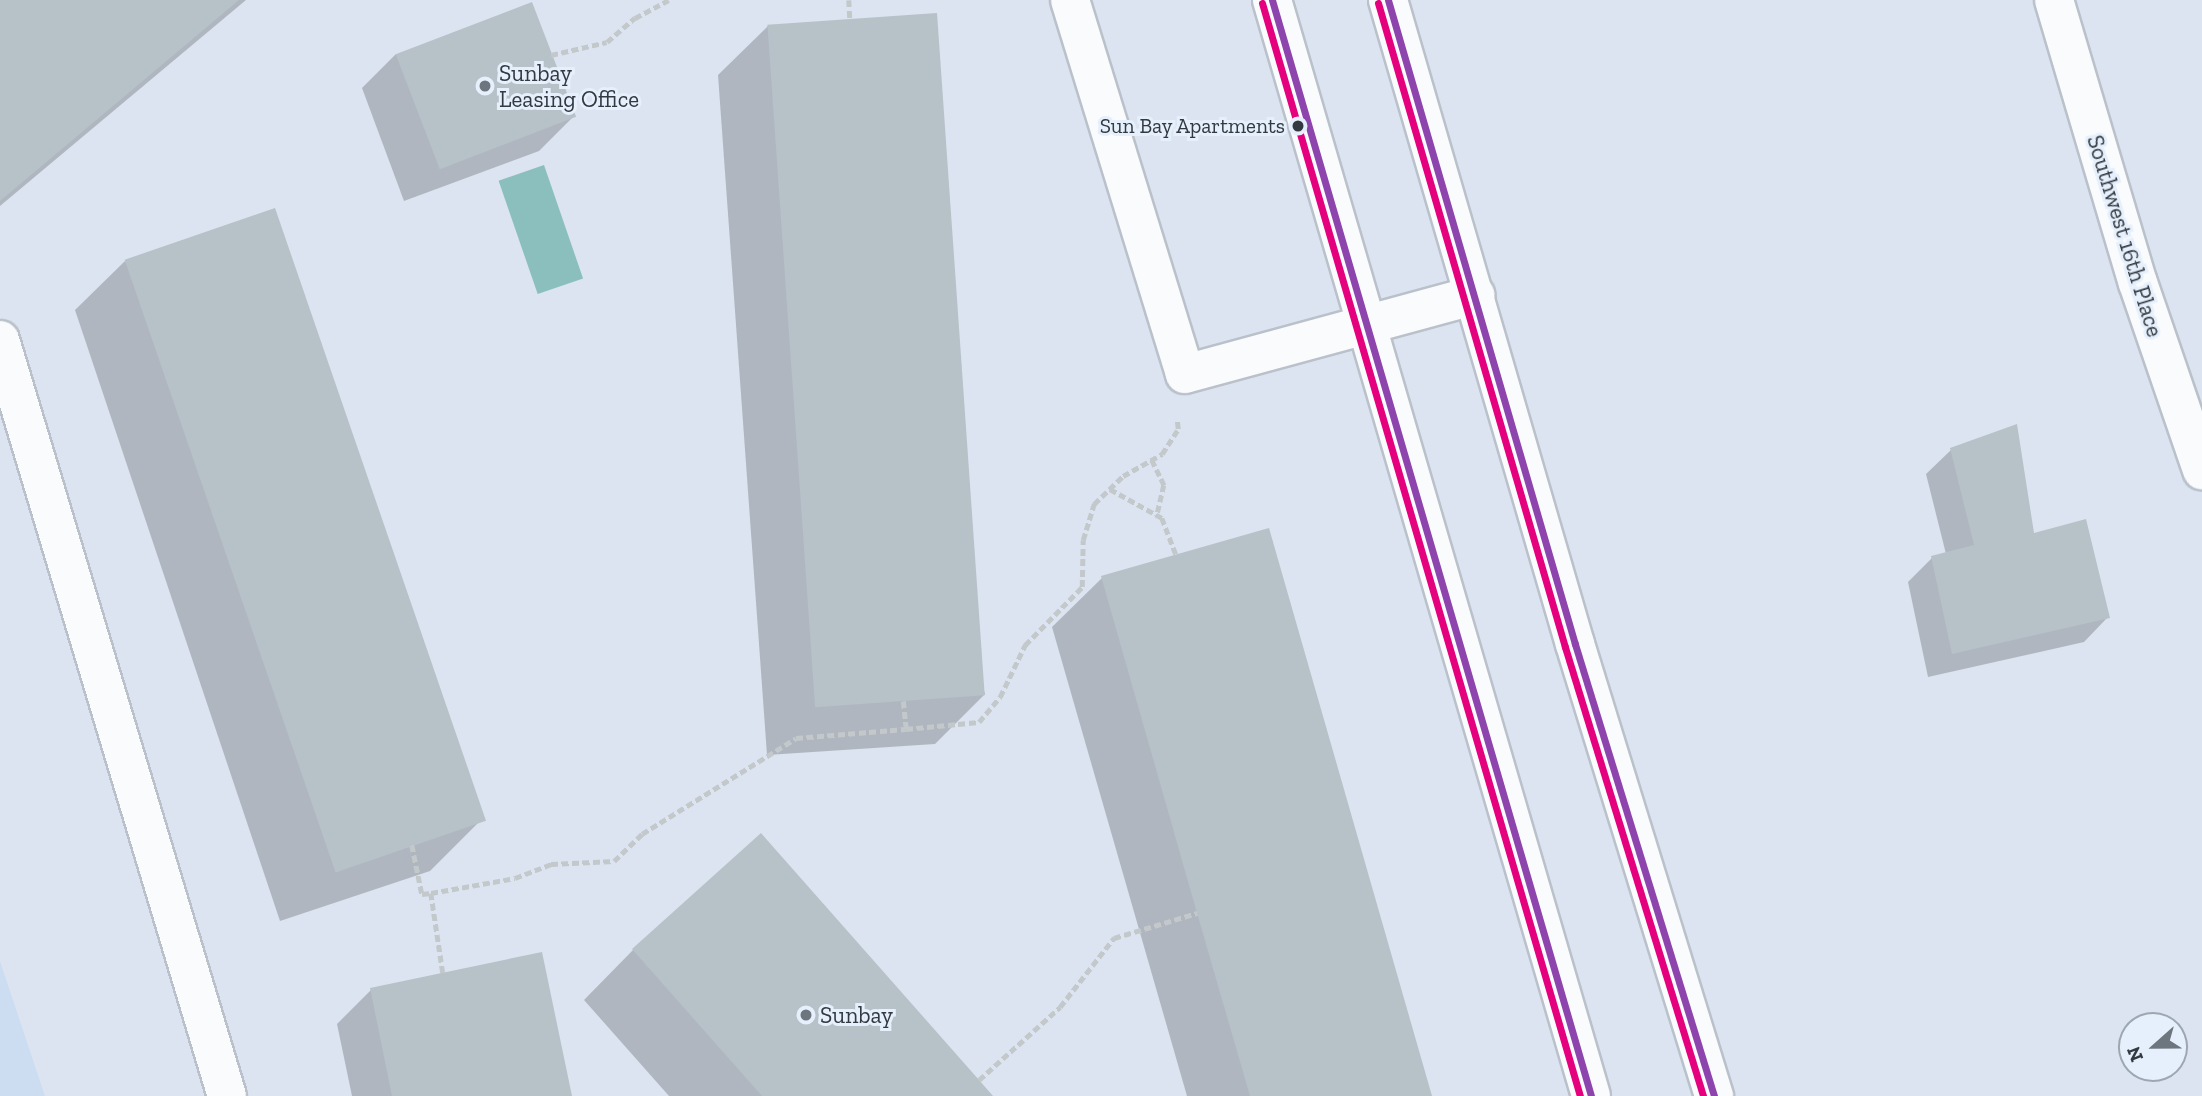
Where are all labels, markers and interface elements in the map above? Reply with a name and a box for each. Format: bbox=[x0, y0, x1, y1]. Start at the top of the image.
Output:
place label: Sunbay Leasing Office bbox=[499, 59, 639, 113]
marker: Sunbay Leasing Office bbox=[477, 78, 493, 94]
place label: Sun Bay Apartments bbox=[1099, 113, 1285, 139]
marker: Sun Bay Apartments bbox=[1291, 119, 1305, 133]
street label: Southwest 16th Place bbox=[2081, 132, 2169, 340]
place label: Sunbay bbox=[820, 1001, 893, 1029]
marker: Sunbay bbox=[798, 1007, 814, 1023]
north arrow bbox=[2118, 1012, 2188, 1082]
text: N bbox=[2121, 1043, 2148, 1065]

